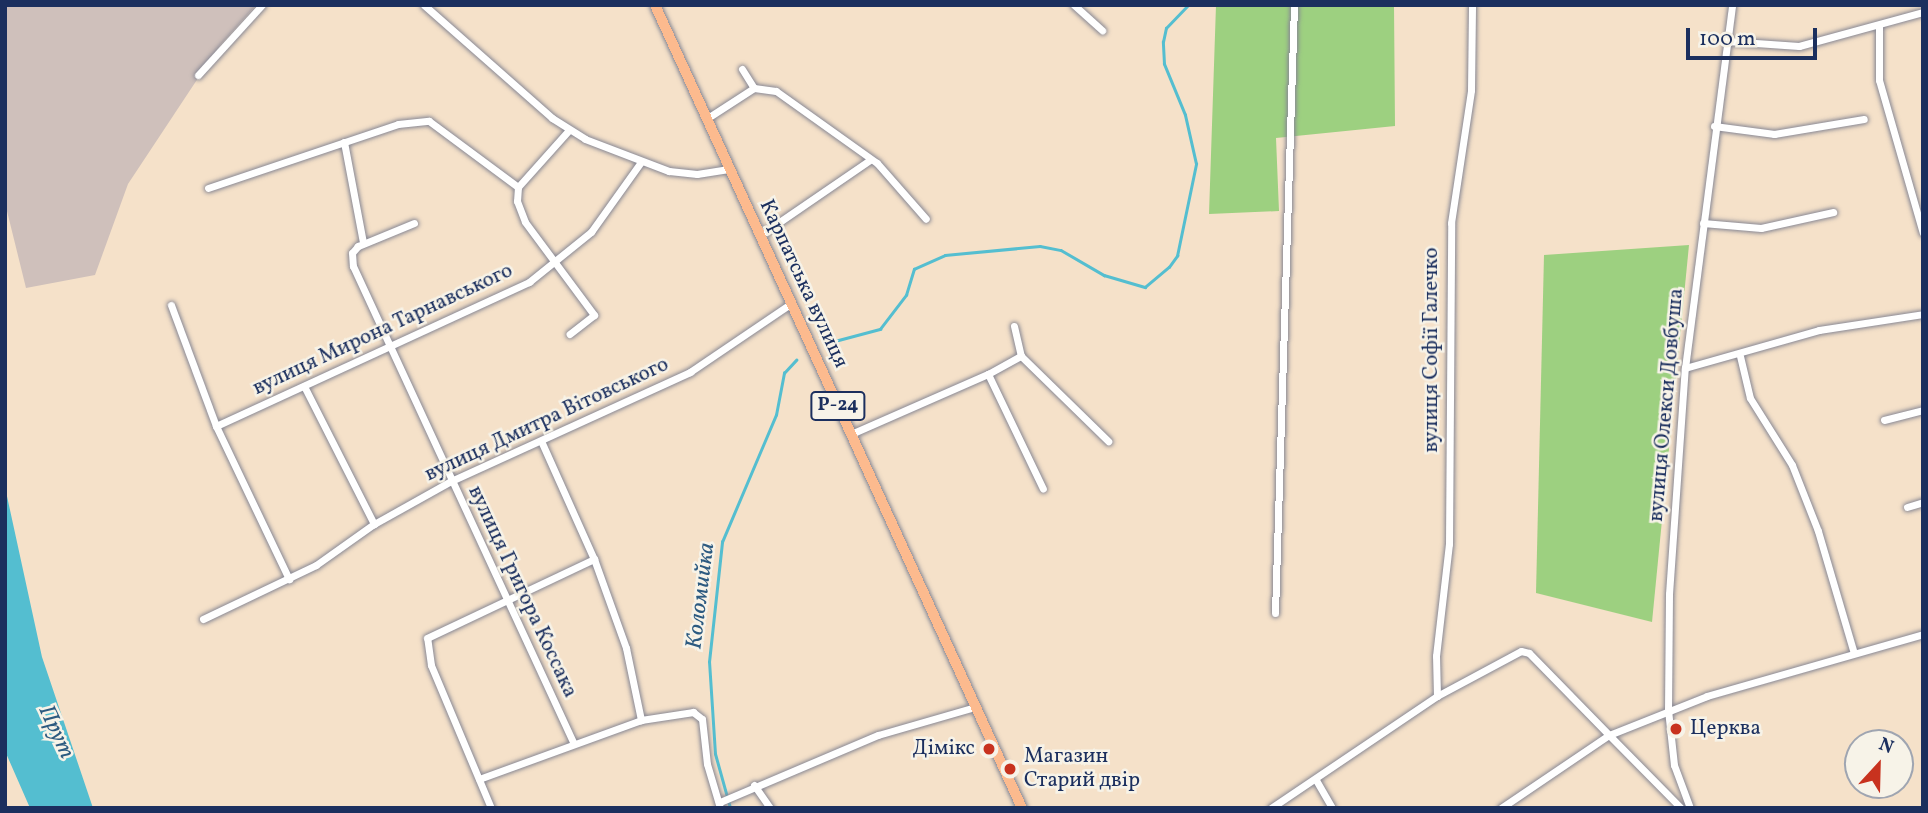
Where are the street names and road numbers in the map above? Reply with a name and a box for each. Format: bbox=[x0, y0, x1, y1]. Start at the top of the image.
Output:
street label: Карпатська вулиця bbox=[753, 196, 853, 372]
street label: вулиця Софії Галечко bbox=[1419, 247, 1445, 453]
street label: вулиця Мирона Тарнавського bbox=[249, 258, 517, 402]
street label: вулиця Олекси Довбуша bbox=[1644, 287, 1690, 523]
street label: вулиця Дмитра Вітовського bbox=[421, 352, 673, 488]
road number: Р-24 bbox=[810, 390, 866, 422]
street label: вулиця Григора Коссака bbox=[462, 482, 582, 702]

